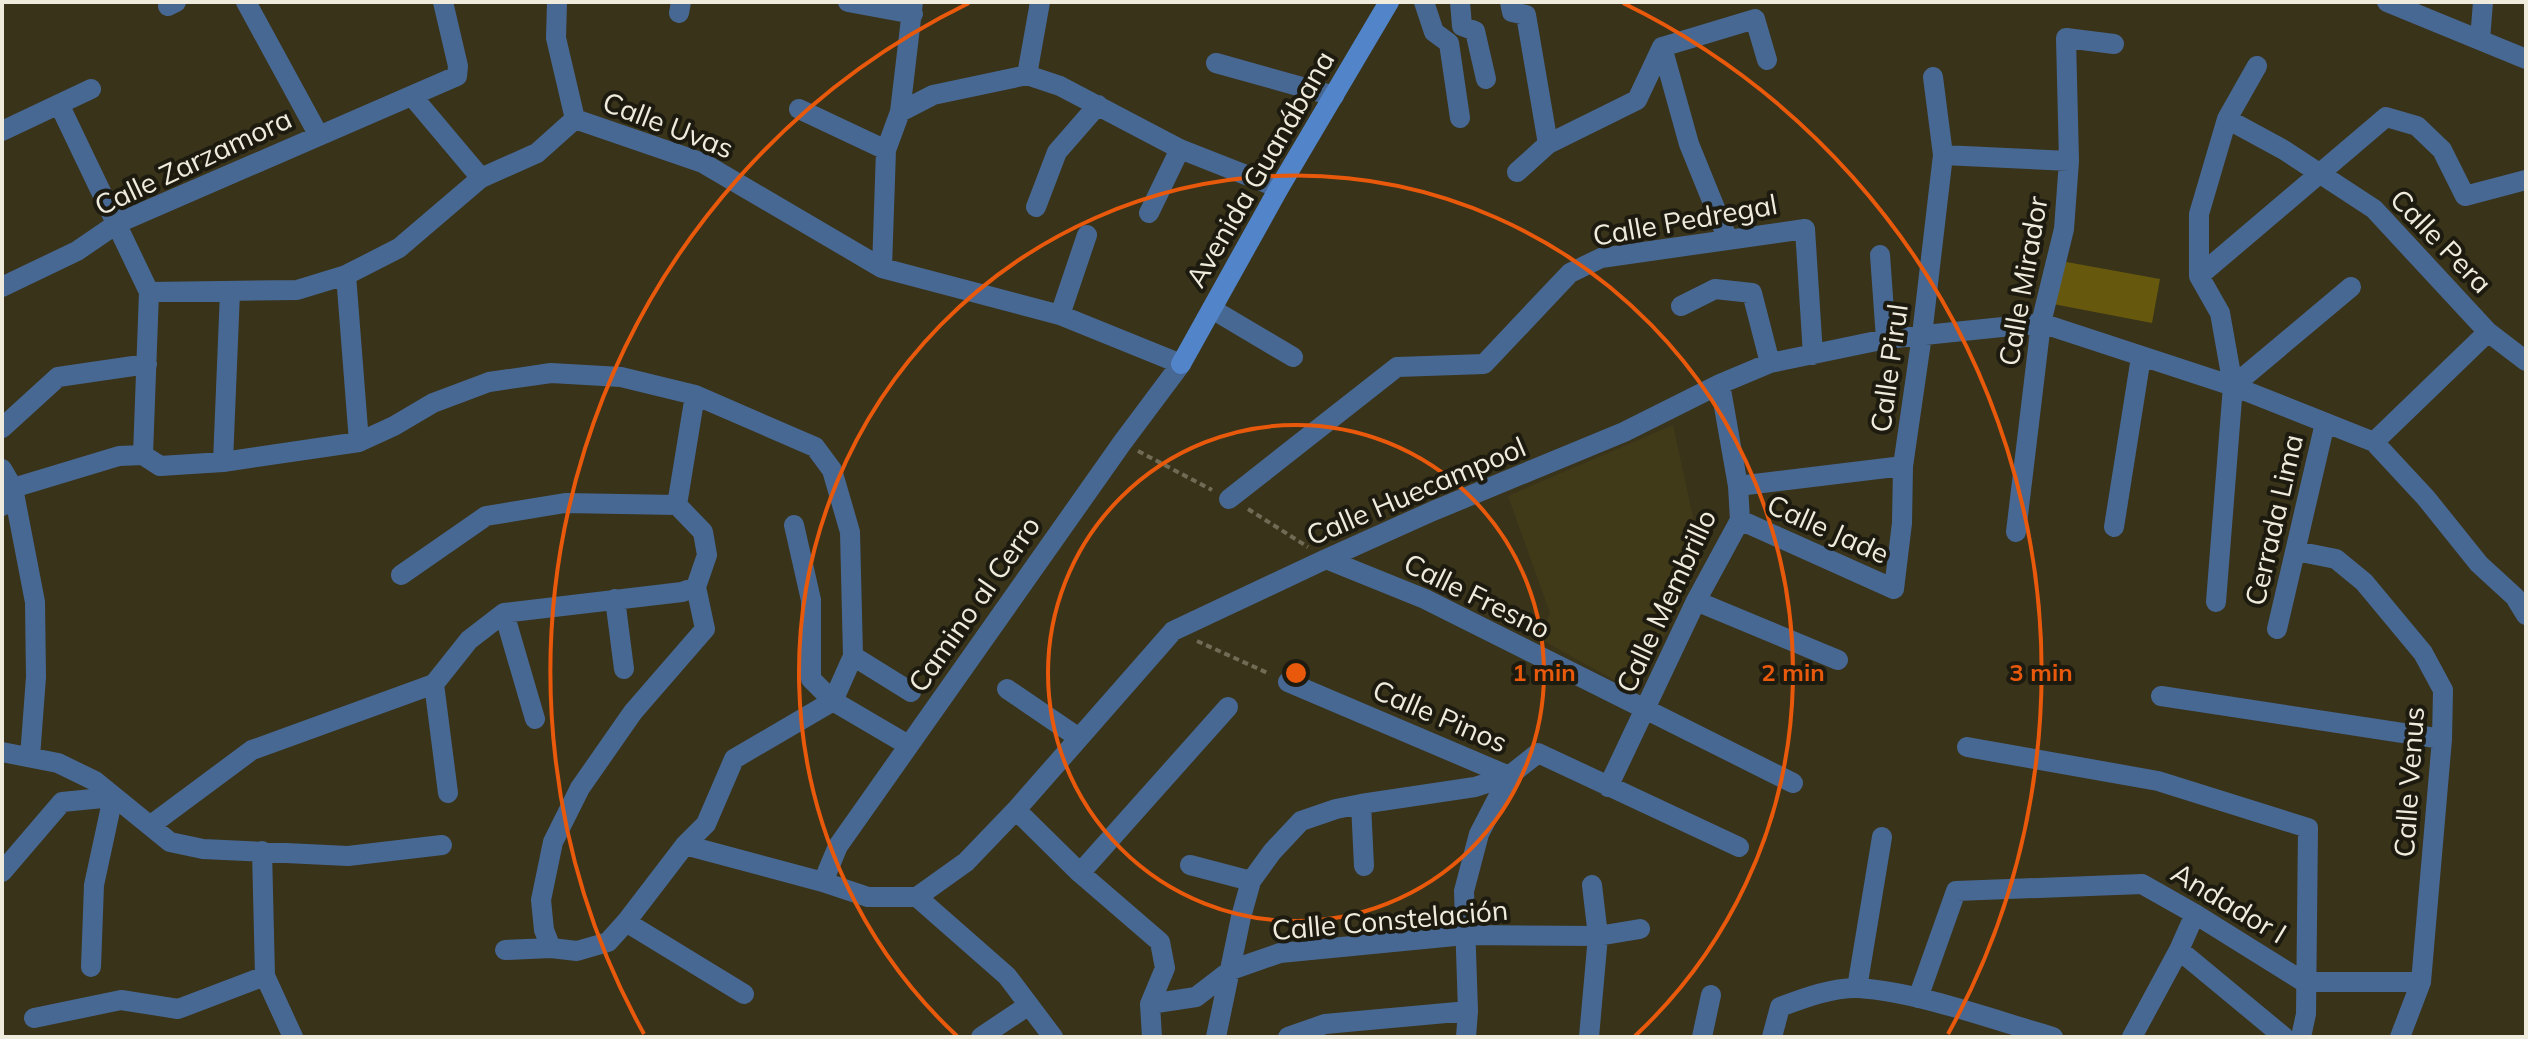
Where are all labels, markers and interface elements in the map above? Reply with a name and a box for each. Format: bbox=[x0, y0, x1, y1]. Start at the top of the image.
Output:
street label: Avenida Guanábana bbox=[1178, 44, 1342, 293]
street label: Calle Uvas bbox=[598, 84, 738, 165]
street label: Calle Zarzamora bbox=[89, 101, 297, 222]
street label: Calle Pera bbox=[2383, 181, 2499, 300]
street label: Calle Pedregal bbox=[1590, 186, 1780, 253]
street label: Calle Mirador bbox=[1990, 192, 2055, 369]
street label: Calle Pirul bbox=[1862, 301, 1915, 434]
street label: Calle Huecampool bbox=[1301, 429, 1531, 553]
street label: Cerrada Lima bbox=[2237, 431, 2310, 609]
street label: Calle Jade bbox=[1762, 486, 1894, 571]
street label: Calle Membrillo bbox=[1608, 504, 1723, 698]
street label: Camino al Cerro bbox=[900, 509, 1047, 698]
street label: Calle Fresno bbox=[1398, 545, 1556, 646]
text: 1 min bbox=[1512, 657, 1576, 687]
text: 2 min bbox=[1761, 657, 1825, 687]
text: 3 min bbox=[2009, 657, 2073, 687]
centre of rings bbox=[1282, 659, 1310, 687]
street label: Calle Pinos bbox=[1368, 672, 1513, 759]
street label: Calle Venus bbox=[2386, 705, 2431, 858]
street label: Andador I bbox=[2165, 855, 2293, 951]
street label: Calle Constelación bbox=[1270, 892, 1510, 947]

